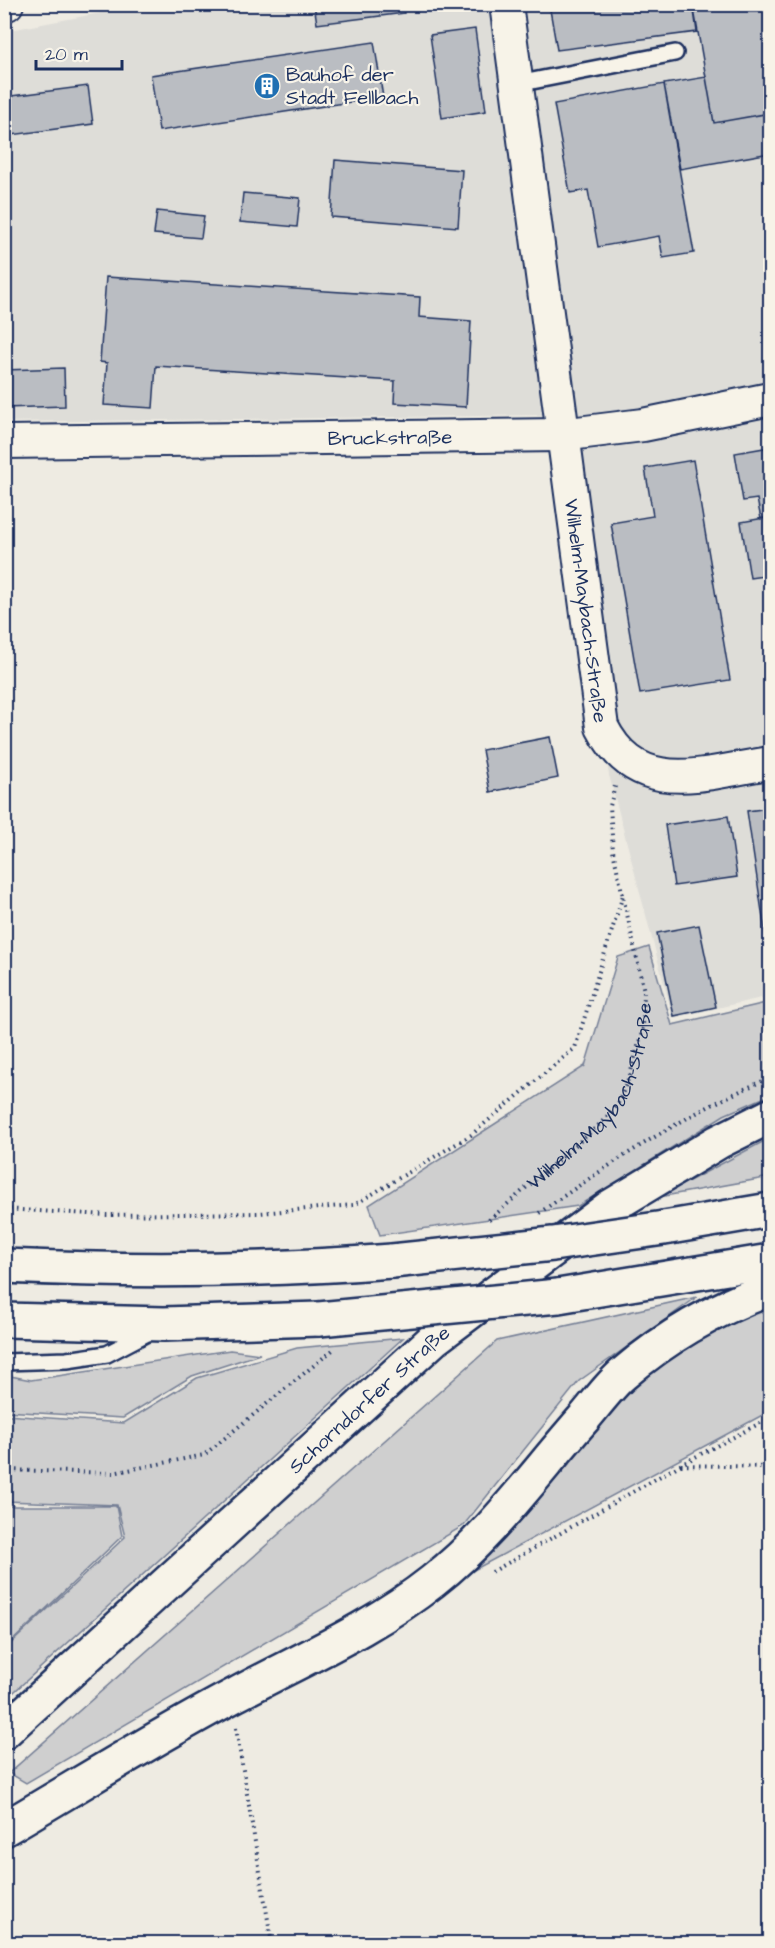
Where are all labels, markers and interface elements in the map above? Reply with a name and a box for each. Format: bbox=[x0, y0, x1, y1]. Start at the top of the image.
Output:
scale bar bbox=[36, 33, 122, 71]
text: 20 m bbox=[45, 42, 88, 67]
place label: Bauhof der Stadt Fellbach bbox=[286, 61, 418, 112]
building icon: Bauhof der Stadt Fellbach bbox=[252, 71, 282, 101]
street label: Bruckstraße bbox=[327, 423, 453, 453]
street label: Wilhelm-Maybach-Straße bbox=[557, 497, 614, 725]
street label: Wilhelm-Maybach-Straße bbox=[521, 1002, 659, 1197]
street label: Schorndorfer Straße bbox=[283, 1319, 456, 1480]

